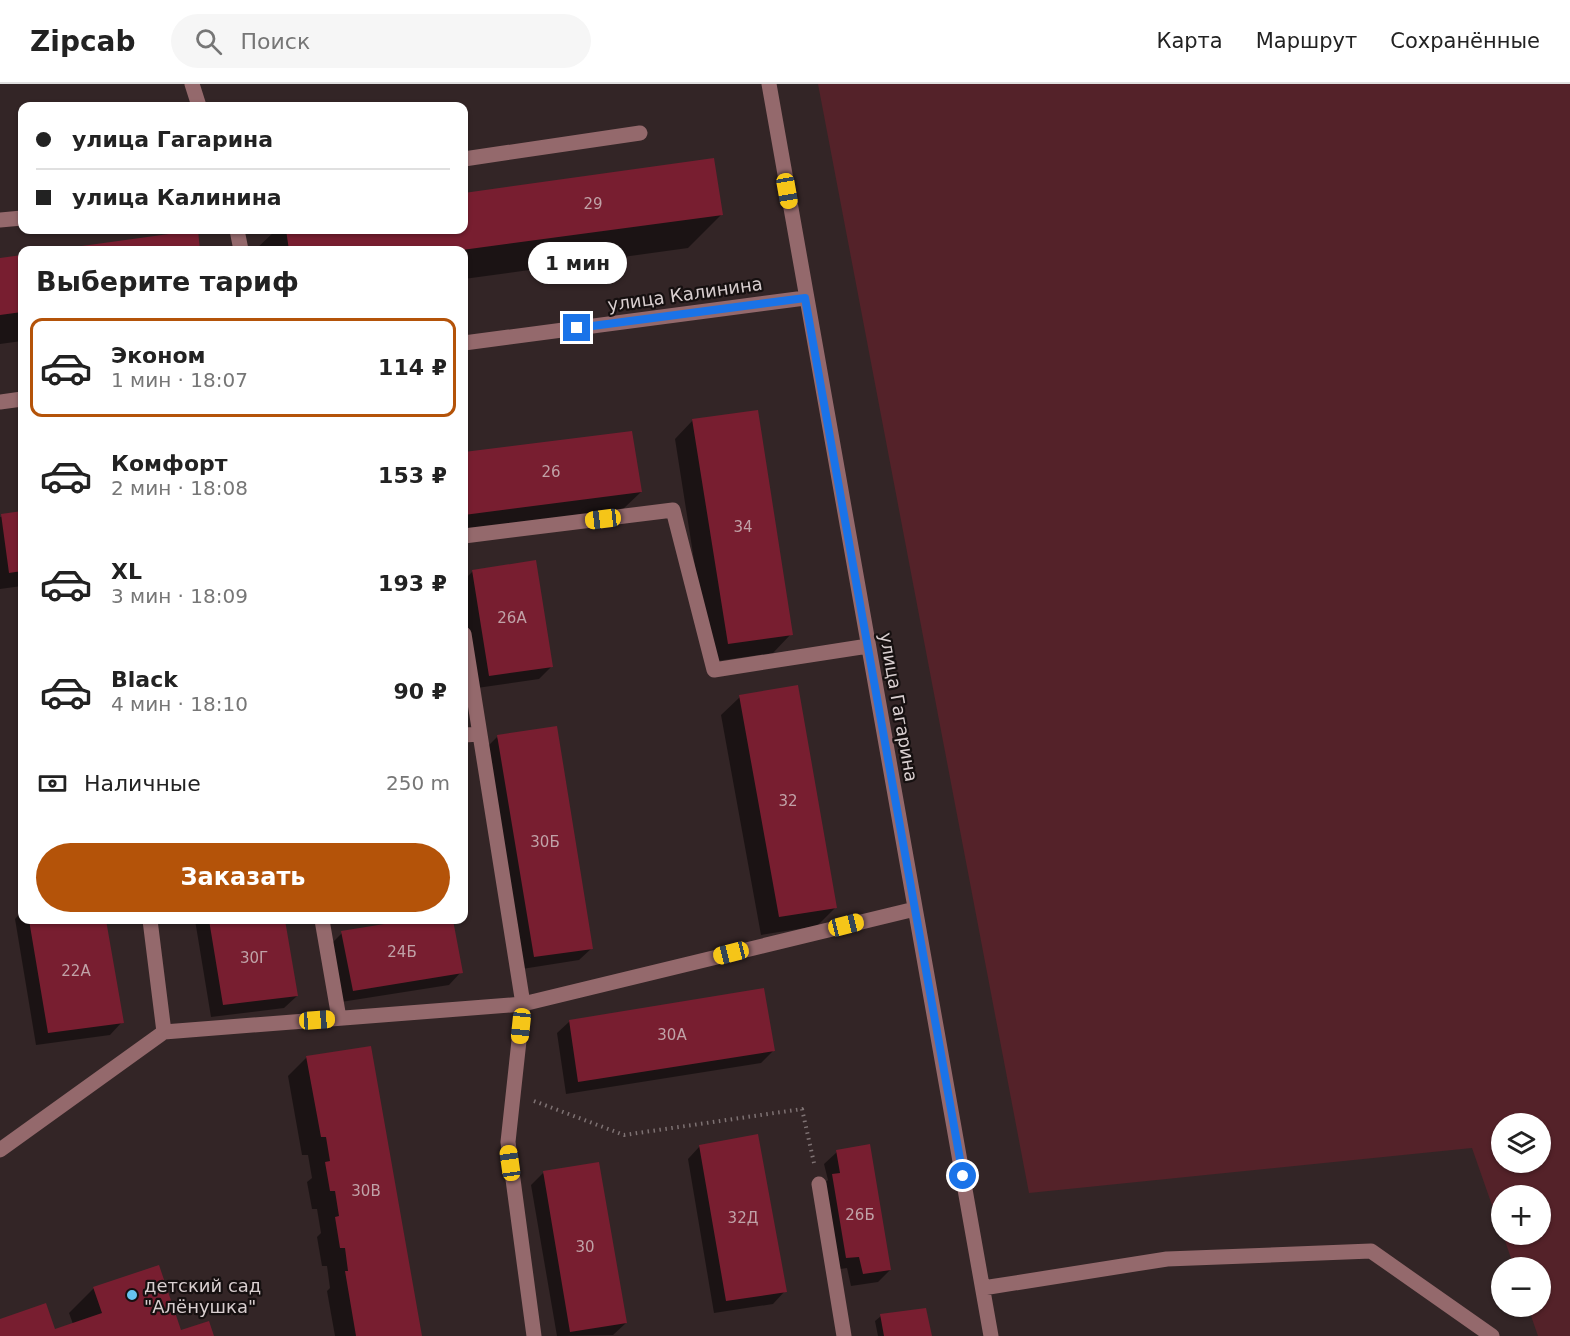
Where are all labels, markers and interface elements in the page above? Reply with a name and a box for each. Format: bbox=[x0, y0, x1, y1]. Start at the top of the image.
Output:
search box bbox=[171, 14, 591, 68]
text: Zipcab bbox=[30, 25, 135, 58]
icon: search bbox=[192, 25, 225, 58]
text: Поиск bbox=[240, 29, 310, 54]
text: Карта bbox=[1157, 29, 1223, 53]
text: Маршрут bbox=[1256, 29, 1357, 53]
text: Сохранённые bbox=[1390, 29, 1540, 53]
text: улица Гагарина bbox=[72, 127, 273, 152]
car bbox=[775, 172, 799, 210]
text: улица Калинина bbox=[72, 185, 282, 210]
house number: 29 bbox=[583, 195, 603, 213]
callout: 1 мин bbox=[528, 241, 626, 283]
text: 1 мин bbox=[545, 251, 610, 275]
text: Выберите тариф bbox=[36, 266, 299, 297]
street label: улица Калинина bbox=[606, 273, 764, 315]
route end bbox=[563, 314, 590, 341]
icon: car bbox=[39, 341, 93, 395]
text: Эконом bbox=[111, 343, 206, 368]
text: 114 ₽ bbox=[378, 355, 447, 380]
text: 1 мин · 18:07 bbox=[111, 368, 248, 392]
icon: car bbox=[39, 449, 93, 503]
text: Комфорт bbox=[111, 451, 228, 476]
text: 153 ₽ bbox=[378, 463, 447, 488]
house number: 26 bbox=[541, 463, 561, 481]
text: 2 мин · 18:08 bbox=[111, 476, 248, 500]
car bbox=[584, 508, 622, 530]
house number: 34 bbox=[733, 518, 753, 536]
icon: car bbox=[39, 557, 93, 611]
text: XL bbox=[111, 559, 142, 584]
text: 193 ₽ bbox=[378, 571, 447, 596]
text: 3 мин · 18:09 bbox=[111, 584, 248, 608]
house number: 26А bbox=[497, 609, 527, 627]
street label: улица Гагарина bbox=[876, 631, 922, 783]
icon: car bbox=[39, 665, 93, 719]
text: Black bbox=[111, 667, 178, 692]
text: 90 ₽ bbox=[393, 679, 447, 704]
text: 4 мин · 18:10 bbox=[111, 692, 248, 716]
icon: cash bbox=[36, 767, 69, 800]
text: Наличные bbox=[84, 771, 201, 796]
text: 250 m bbox=[386, 771, 450, 795]
house number: 32 bbox=[778, 792, 798, 810]
house number: 30Б bbox=[530, 833, 560, 851]
button: Заказать bbox=[36, 843, 450, 912]
car bbox=[826, 912, 866, 938]
car bbox=[711, 940, 751, 966]
house number: 24Б bbox=[387, 943, 417, 961]
house number: 30Г bbox=[240, 949, 268, 967]
house number: 22А bbox=[61, 962, 91, 980]
car bbox=[510, 1007, 532, 1045]
car bbox=[298, 1010, 336, 1030]
house number: 30А bbox=[657, 1026, 687, 1044]
map controls bbox=[1491, 1113, 1551, 1317]
button: layers bbox=[1491, 1113, 1551, 1173]
car bbox=[499, 1144, 521, 1182]
route start bbox=[949, 1162, 976, 1189]
house number: 30В bbox=[351, 1182, 381, 1200]
button: + bbox=[1491, 1185, 1551, 1245]
house number: 26Б bbox=[845, 1206, 875, 1224]
house number: 32Д bbox=[728, 1209, 758, 1227]
house number: 30 bbox=[575, 1238, 595, 1256]
button: − bbox=[1491, 1257, 1551, 1317]
place label: детский сад "Алёнушка" bbox=[144, 1275, 261, 1317]
marker: детский сад "Алёнушка" bbox=[125, 1288, 139, 1302]

